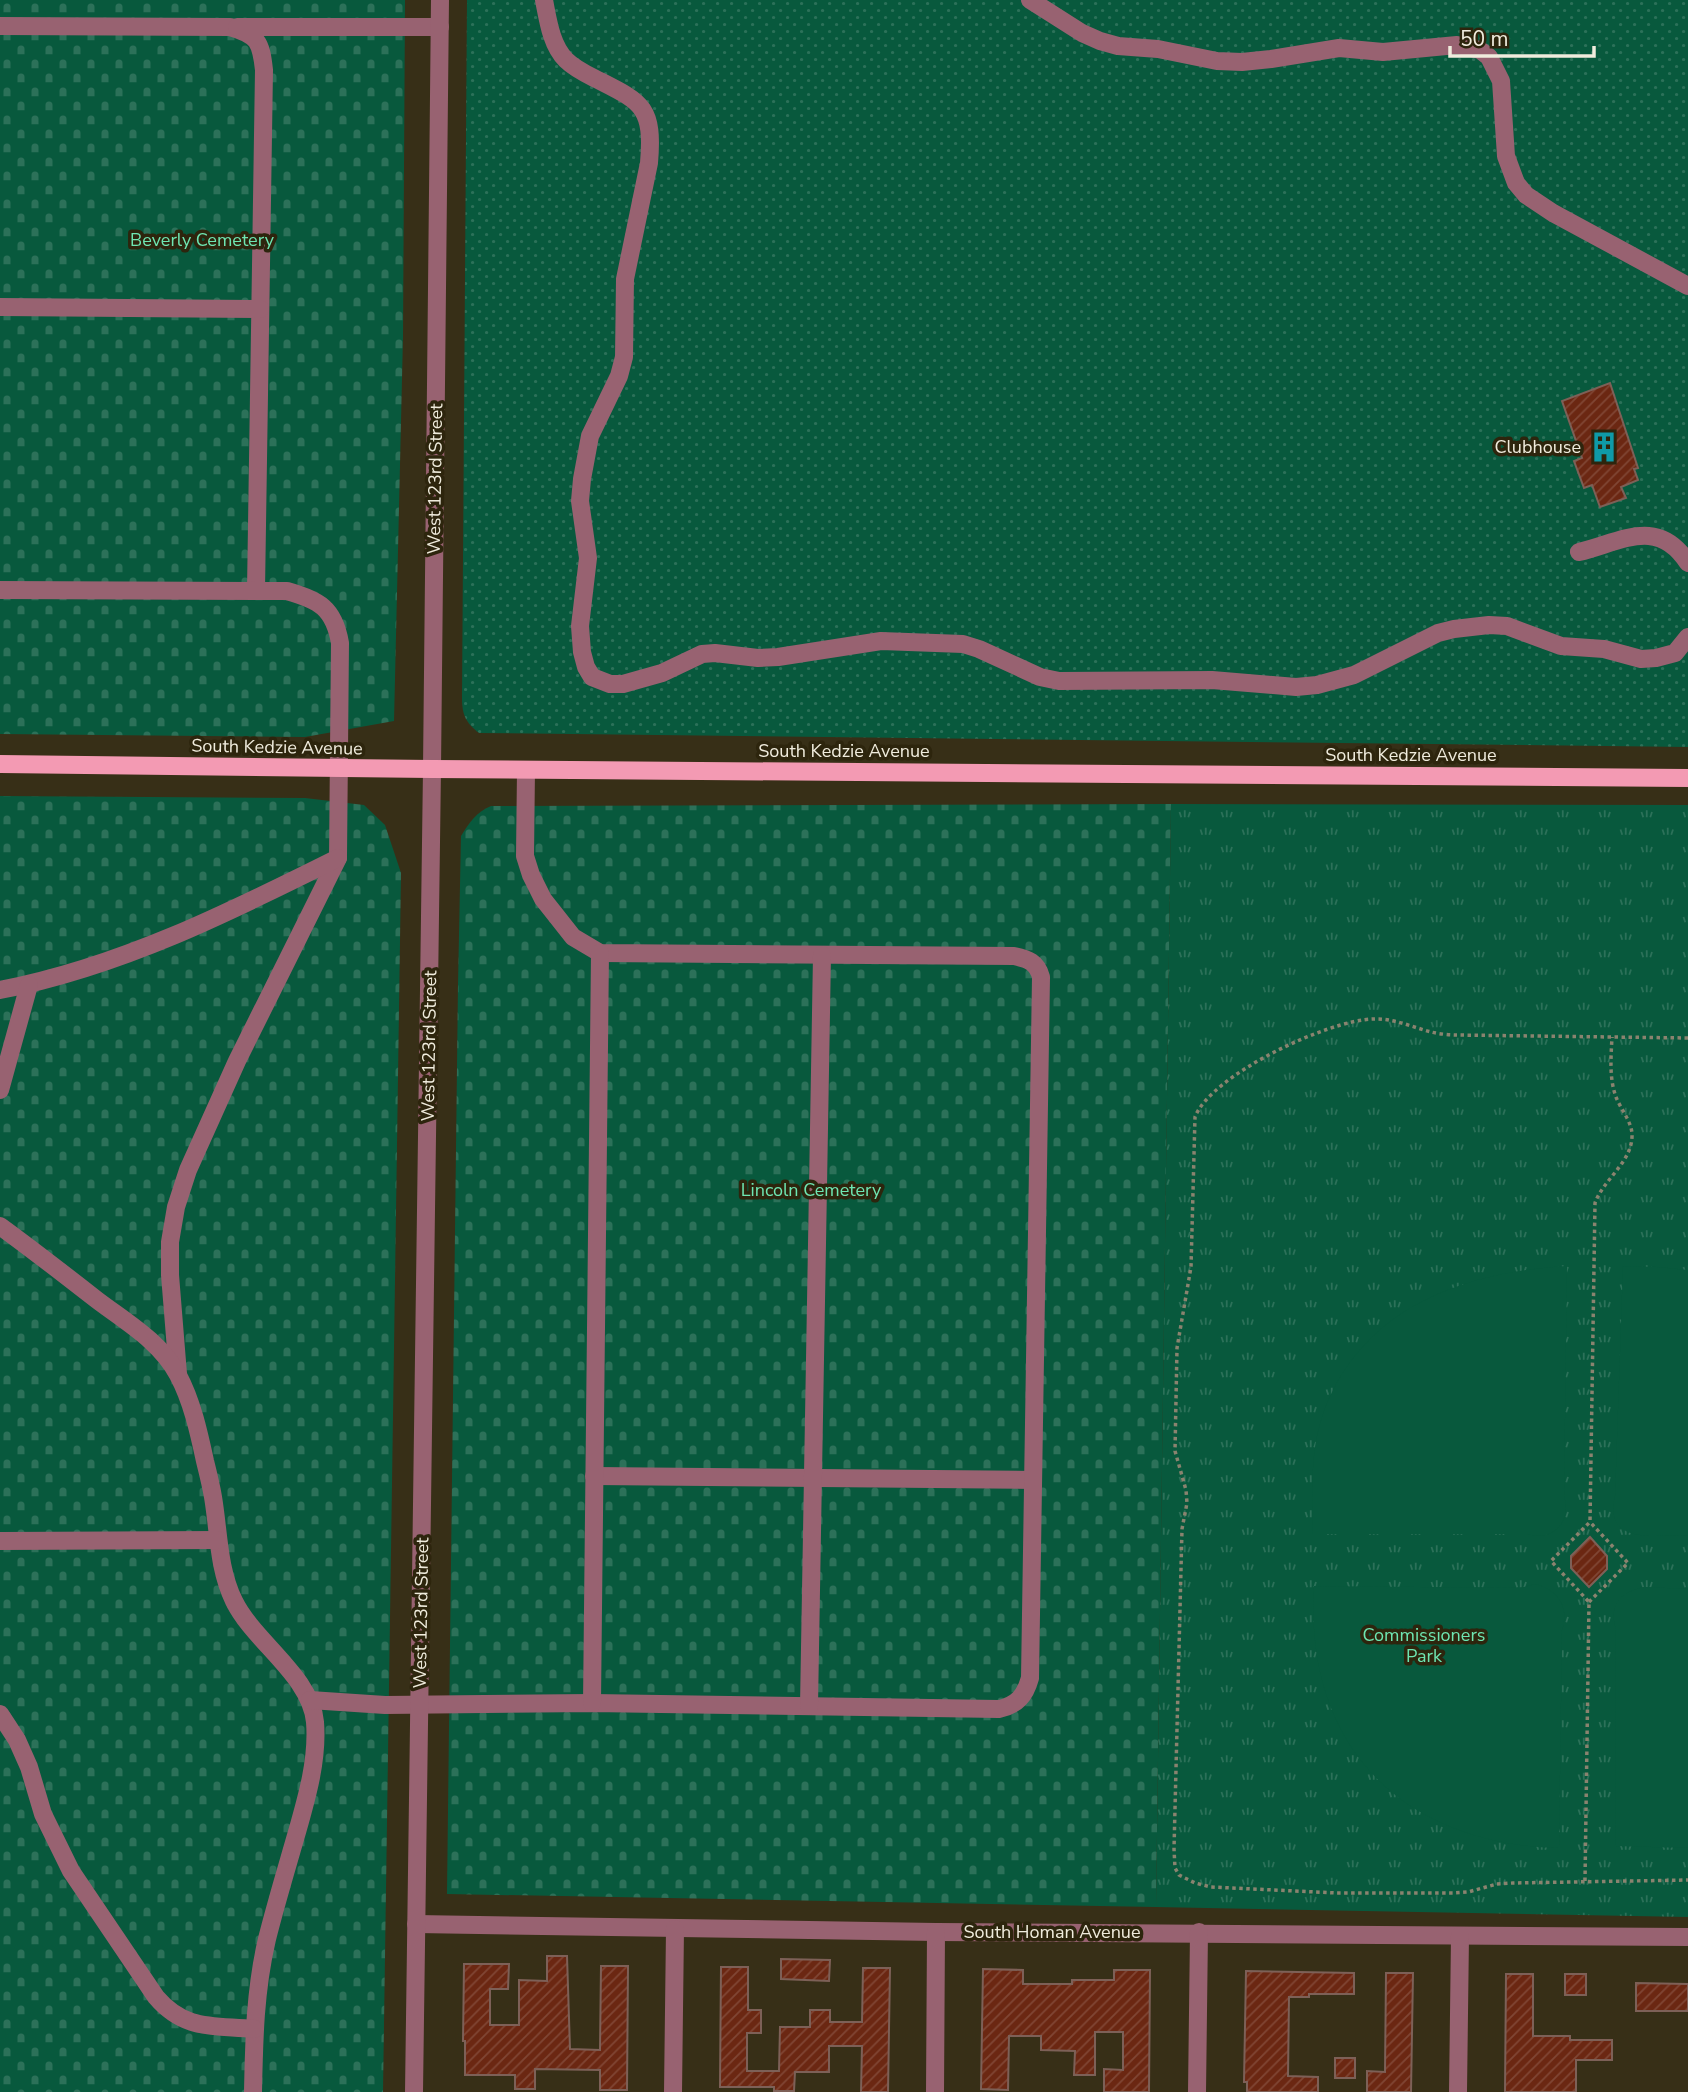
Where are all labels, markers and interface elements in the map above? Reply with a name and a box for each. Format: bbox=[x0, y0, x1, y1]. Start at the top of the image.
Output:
scale bar bbox=[1450, 14, 1594, 58]
text: 50 m bbox=[1460, 25, 1509, 53]
park label: Beverly Cemetery bbox=[130, 228, 275, 252]
street label: West 123rd Street bbox=[422, 403, 448, 555]
building icon: Clubhouse bbox=[1587, 430, 1621, 464]
place label: Clubhouse bbox=[1494, 435, 1581, 459]
street label: South Kedzie Avenue bbox=[191, 734, 363, 760]
street label: South Kedzie Avenue bbox=[758, 739, 930, 763]
street label: South Kedzie Avenue bbox=[1325, 743, 1497, 767]
street label: West 123rd Street bbox=[416, 970, 442, 1122]
park label: Lincoln Cemetery bbox=[741, 1178, 882, 1202]
street label: West 123rd Street bbox=[408, 1537, 434, 1689]
park label: Commissioners Park bbox=[1363, 1623, 1485, 1668]
street label: South Homan Avenue bbox=[963, 1920, 1141, 1944]

